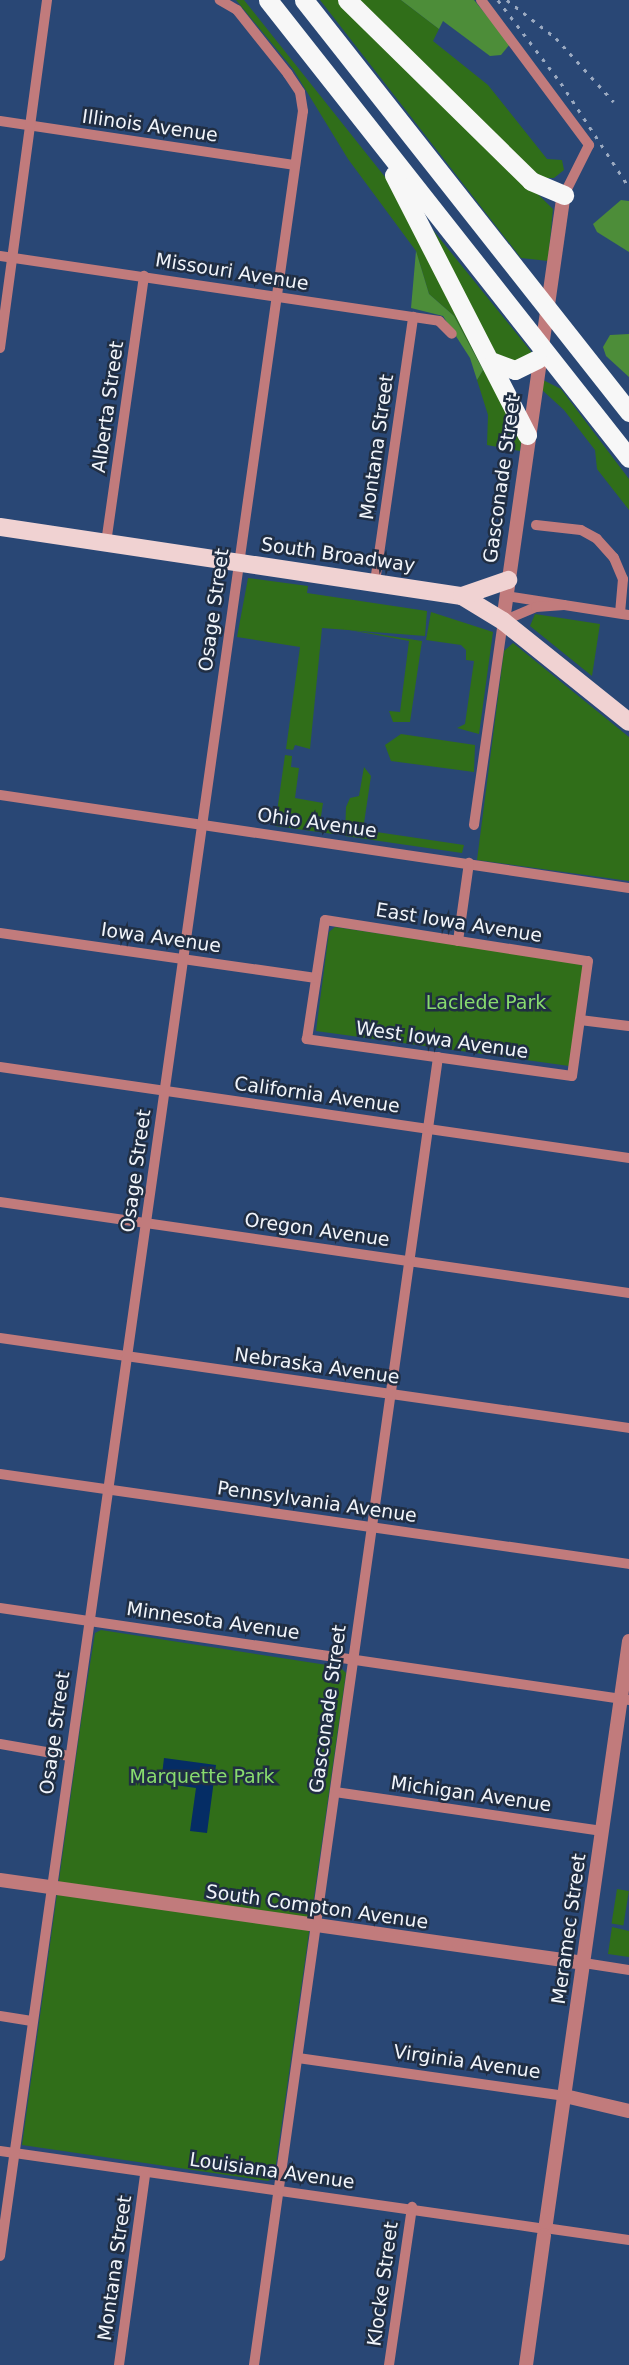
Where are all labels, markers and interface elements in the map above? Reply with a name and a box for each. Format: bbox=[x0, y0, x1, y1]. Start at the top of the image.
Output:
street label: Illinois Avenue bbox=[81, 105, 219, 147]
street label: Missouri Avenue bbox=[154, 249, 310, 295]
street label: Alberta Street bbox=[87, 340, 129, 474]
street label: Montana Street bbox=[356, 373, 398, 521]
street label: Gasconade Street bbox=[479, 393, 525, 565]
street label: South Broadway bbox=[259, 533, 417, 577]
street label: Osage Street bbox=[194, 547, 234, 673]
street label: Ohio Avenue bbox=[256, 803, 378, 843]
street label: East Iowa Avenue bbox=[374, 899, 544, 947]
street label: Iowa Avenue bbox=[99, 918, 223, 958]
park label: Laclede Park bbox=[426, 992, 546, 1014]
street label: West Iowa Avenue bbox=[354, 1017, 530, 1063]
street label: California Avenue bbox=[233, 1072, 401, 1118]
street label: Osage Street bbox=[116, 1108, 156, 1234]
street label: Oregon Avenue bbox=[243, 1209, 391, 1251]
street label: Nebraska Avenue bbox=[233, 1343, 401, 1389]
street label: Pennsylvania Avenue bbox=[216, 1477, 418, 1527]
street label: Minnesota Avenue bbox=[125, 1598, 301, 1644]
street label: Gasconade Street bbox=[305, 1623, 351, 1795]
street label: Osage Street bbox=[35, 1670, 75, 1796]
park label: Marquette Park bbox=[130, 1766, 274, 1788]
street label: Michigan Avenue bbox=[389, 1771, 553, 1817]
street label: Meramec Street bbox=[547, 1852, 591, 2006]
street label: South Compton Avenue bbox=[204, 1880, 430, 1934]
street label: Virginia Avenue bbox=[392, 2040, 542, 2084]
street label: Louisiana Avenue bbox=[188, 2148, 356, 2194]
street label: Montana Street bbox=[94, 2194, 136, 2342]
street label: Klocke Street bbox=[363, 2220, 403, 2348]

